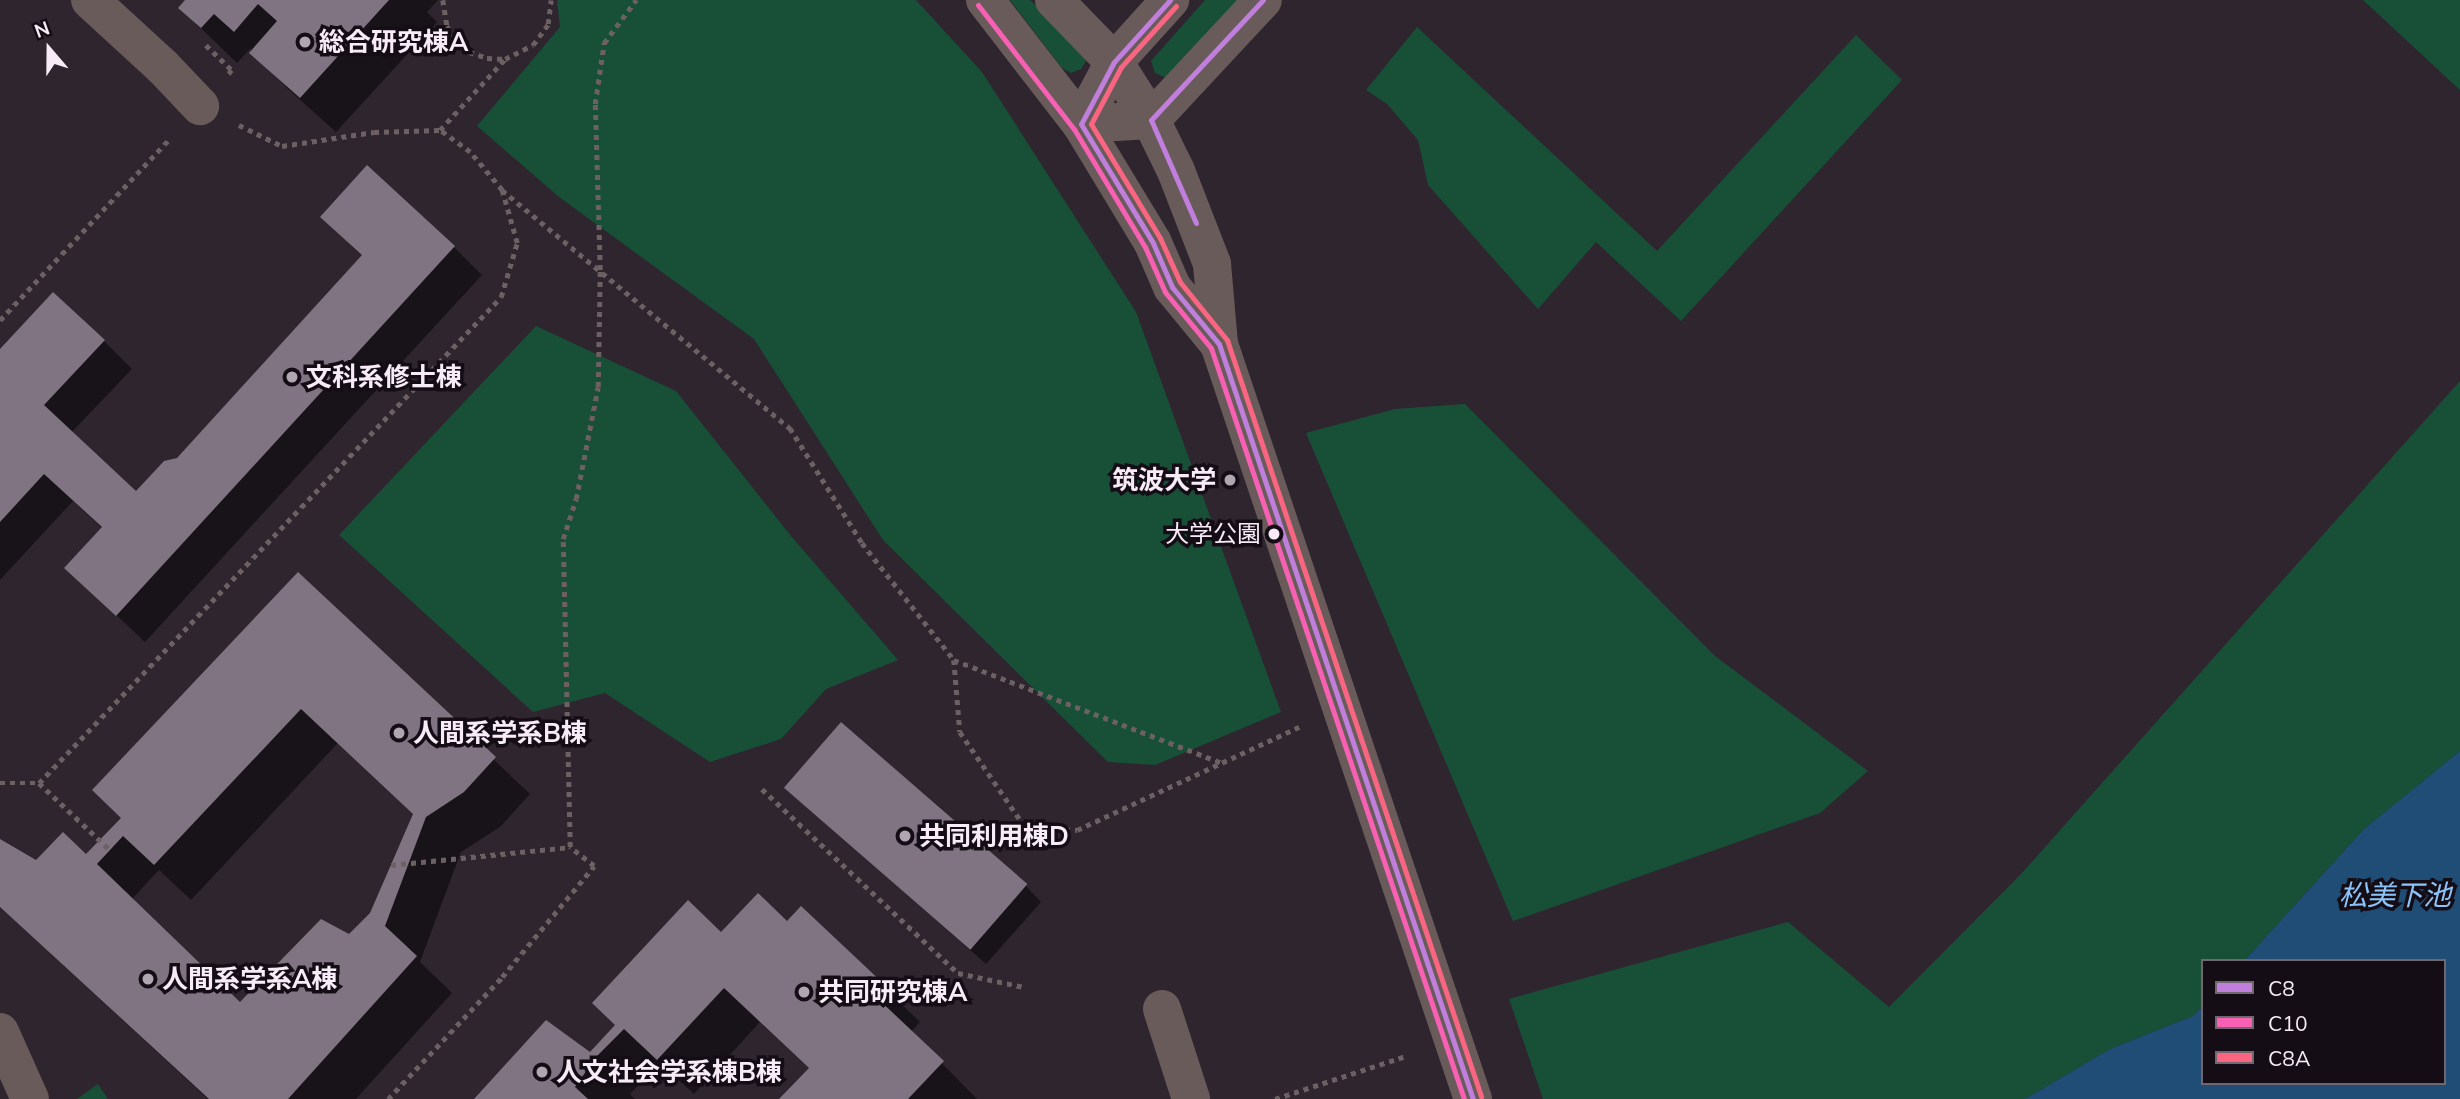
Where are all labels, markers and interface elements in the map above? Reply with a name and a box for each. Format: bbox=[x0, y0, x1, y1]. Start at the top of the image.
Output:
north arrow bbox=[14, 14, 84, 84]
text: N bbox=[31, 16, 53, 43]
place label: 総合研究棟A bbox=[319, 26, 468, 58]
marker: 総合研究棟A bbox=[297, 34, 313, 50]
place label: 文科系修士棟 bbox=[306, 361, 462, 393]
marker: 文科系修士棟 bbox=[284, 369, 300, 385]
place label: 筑波大学 bbox=[1112, 464, 1216, 496]
marker: 筑波大学 bbox=[1222, 472, 1238, 488]
place label: 大学公園 bbox=[1165, 520, 1261, 548]
marker: 大学公園 bbox=[1267, 527, 1281, 541]
place label: 人間系学系B棟 bbox=[413, 717, 587, 749]
marker: 人間系学系B棟 bbox=[391, 725, 407, 741]
place label: 共同利用棟D bbox=[919, 820, 1069, 852]
marker: 共同利用棟D bbox=[897, 828, 913, 844]
water label: 松美下池 bbox=[2339, 878, 2451, 912]
legend bbox=[2201, 959, 2446, 1085]
place label: 人間系学系A棟 bbox=[162, 963, 337, 995]
marker: 人間系学系A棟 bbox=[140, 971, 156, 987]
text: C8 bbox=[2268, 975, 2295, 1001]
place label: 共同研究棟A bbox=[818, 976, 967, 1008]
marker: 共同研究棟A bbox=[796, 984, 812, 1000]
text: C10 bbox=[2268, 1010, 2308, 1036]
text: C8A bbox=[2268, 1045, 2310, 1071]
place label: 人文社会学系棟B棟 bbox=[556, 1056, 782, 1088]
marker: 人文社会学系棟B棟 bbox=[534, 1064, 550, 1080]

